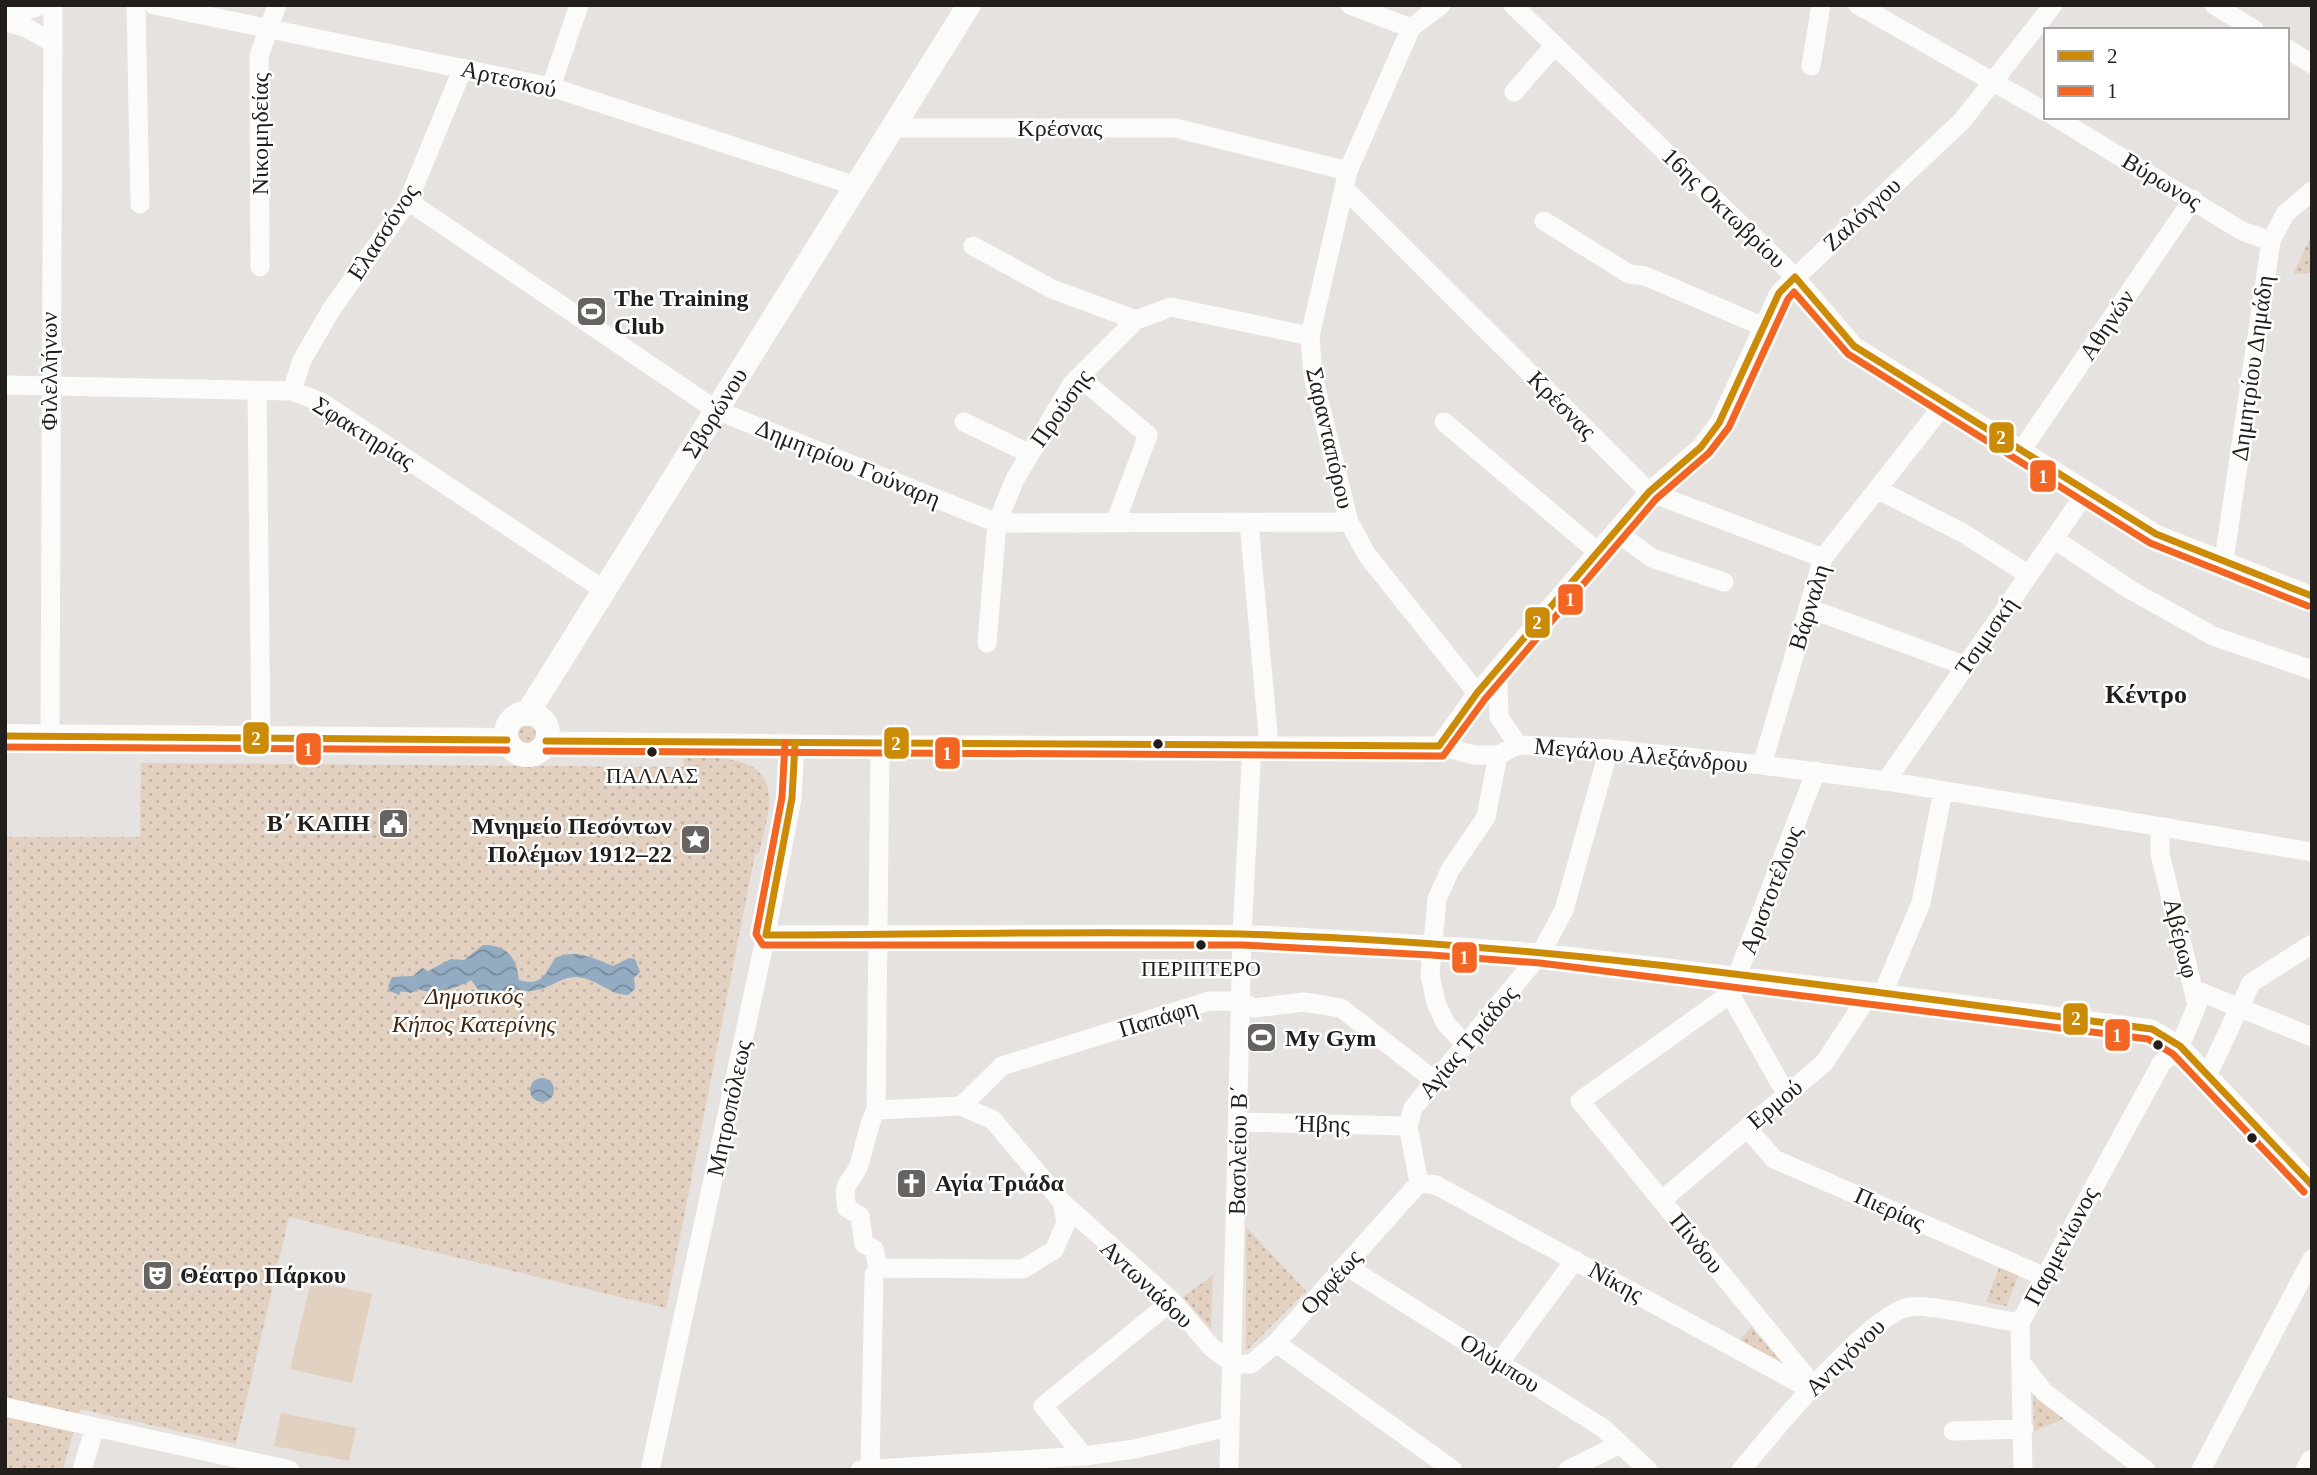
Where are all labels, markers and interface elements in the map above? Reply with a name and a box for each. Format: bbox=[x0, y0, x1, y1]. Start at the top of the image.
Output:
legend bbox=[2044, 28, 2289, 119]
text: 2 bbox=[2107, 44, 2118, 68]
street label: Αρτεσκού bbox=[459, 55, 559, 103]
street label: Νικομηδείας bbox=[247, 72, 273, 195]
text: 1 bbox=[2107, 79, 2118, 103]
street label: Κρέσνας bbox=[1017, 115, 1103, 141]
street label: 16ης Οκτωβρίου bbox=[1657, 143, 1791, 273]
street label: Βύρωνος bbox=[2118, 147, 2207, 215]
street label: Ζαλόγγου bbox=[1818, 172, 1906, 256]
street label: Ελασσόνος bbox=[342, 179, 424, 285]
street label: Δημητρίου Δημάδη bbox=[2226, 273, 2278, 463]
place label: The Training Club bbox=[614, 285, 748, 339]
street label: Αθηνών bbox=[2074, 285, 2140, 365]
sports icon: The Training Club bbox=[574, 295, 608, 329]
street label: Φιλελλήνων bbox=[36, 311, 62, 430]
street label: Σβορώνου bbox=[677, 363, 752, 462]
street label: Προύσης bbox=[1025, 364, 1097, 452]
street label: Σαρανταπόρου bbox=[1301, 365, 1359, 511]
street label: Κρέσνας bbox=[1523, 366, 1602, 445]
street label: Σφακτηρίας bbox=[308, 391, 420, 475]
street label: Δημητρίου Γούναρη bbox=[752, 414, 944, 512]
line badge: 2 bbox=[1988, 421, 2015, 454]
text: 2 bbox=[1996, 427, 2006, 448]
line badge: 1 bbox=[2029, 459, 2057, 493]
text: 1 bbox=[2038, 466, 2048, 487]
street label: Βάρναλη bbox=[1784, 561, 1834, 653]
line badge: 1 bbox=[1557, 583, 1584, 616]
text: 1 bbox=[1565, 589, 1575, 610]
street label: Τσιμισκή bbox=[1950, 592, 2022, 680]
line badge: 2 bbox=[1524, 606, 1551, 639]
text: 2 bbox=[1532, 612, 1542, 633]
district label: Κέντρο bbox=[2105, 680, 2187, 709]
line badge: 2 bbox=[242, 721, 270, 755]
line badge: 2 bbox=[883, 726, 910, 760]
text: 2 bbox=[251, 728, 261, 749]
line badge: 1 bbox=[295, 732, 322, 766]
text: 2 bbox=[891, 733, 901, 754]
street label: Μεγάλου Αλεξάνδρου bbox=[1533, 733, 1749, 777]
line badge: 1 bbox=[934, 736, 961, 770]
unlabelled marker bbox=[1151, 737, 1165, 751]
text: 1 bbox=[303, 739, 313, 760]
text: 1 bbox=[942, 743, 952, 764]
marker: ΠΑΛΛΑΣ bbox=[645, 745, 659, 759]
place label: ΠΑΛΛΑΣ bbox=[606, 763, 698, 788]
public building icon: Β΄ ΚΑΠΗ bbox=[376, 806, 410, 840]
place label: Β΄ ΚΑΠΗ bbox=[267, 810, 370, 836]
place label: Μνημείο Πεσόντων Πολέμων 1912–22 bbox=[472, 813, 672, 867]
street label: Αριστοτέλους bbox=[1735, 822, 1808, 958]
place icon: Μνημείο Πεσόντων Πολέμων 1912–22 bbox=[678, 823, 712, 857]
street label: Αβέρωφ bbox=[2159, 895, 2203, 981]
marker: ΠΕΡΙΠΤΕΡΟ bbox=[1194, 938, 1208, 952]
line badge: 1 bbox=[1451, 941, 1478, 974]
text: 1 bbox=[1459, 947, 1469, 968]
place label: ΠΕΡΙΠΤΕΡΟ bbox=[1141, 956, 1261, 981]
street label: Αγίας Τριάδος bbox=[1413, 980, 1523, 1104]
park label: Δημοτικός Κήπος Κατερίνης bbox=[391, 983, 556, 1037]
street label: Παπάφη bbox=[1115, 994, 1201, 1042]
line badge: 2 bbox=[2062, 1002, 2089, 1036]
text: 2 bbox=[2071, 1008, 2081, 1029]
line badge: 1 bbox=[2104, 1018, 2131, 1052]
sports icon: My Gym bbox=[1245, 1021, 1279, 1055]
place label: My Gym bbox=[1285, 1025, 1376, 1051]
text: 1 bbox=[2112, 1025, 2122, 1046]
street label: Μητροπόλεως bbox=[702, 1037, 756, 1179]
unlabelled marker bbox=[2151, 1038, 2165, 1052]
street label: Ερμού bbox=[1742, 1074, 1808, 1134]
street label: Βασιλείου Β΄ bbox=[1224, 1085, 1252, 1215]
street label: Ήβης bbox=[1295, 1111, 1351, 1137]
unlabelled marker bbox=[2245, 1131, 2259, 1145]
church icon: Αγία Τριάδα bbox=[895, 1166, 929, 1200]
place label: Αγία Τριάδα bbox=[935, 1170, 1065, 1196]
street label: Πιερίας bbox=[1851, 1182, 1930, 1236]
street label: Παρμενίωνος bbox=[2019, 1182, 2103, 1310]
street label: Πίνδου bbox=[1665, 1208, 1729, 1278]
street label: Αντωνιάδου bbox=[1095, 1235, 1199, 1333]
street label: Ορφέως bbox=[1295, 1244, 1367, 1320]
street label: Νίκης bbox=[1584, 1257, 1648, 1308]
theatre icon: Θέατρο Πάρκου bbox=[140, 1258, 174, 1292]
place label: Θέατρο Πάρκου bbox=[180, 1262, 346, 1288]
street label: Αντιγόνου bbox=[1800, 1313, 1890, 1401]
street label: Ολύμπου bbox=[1455, 1328, 1545, 1398]

